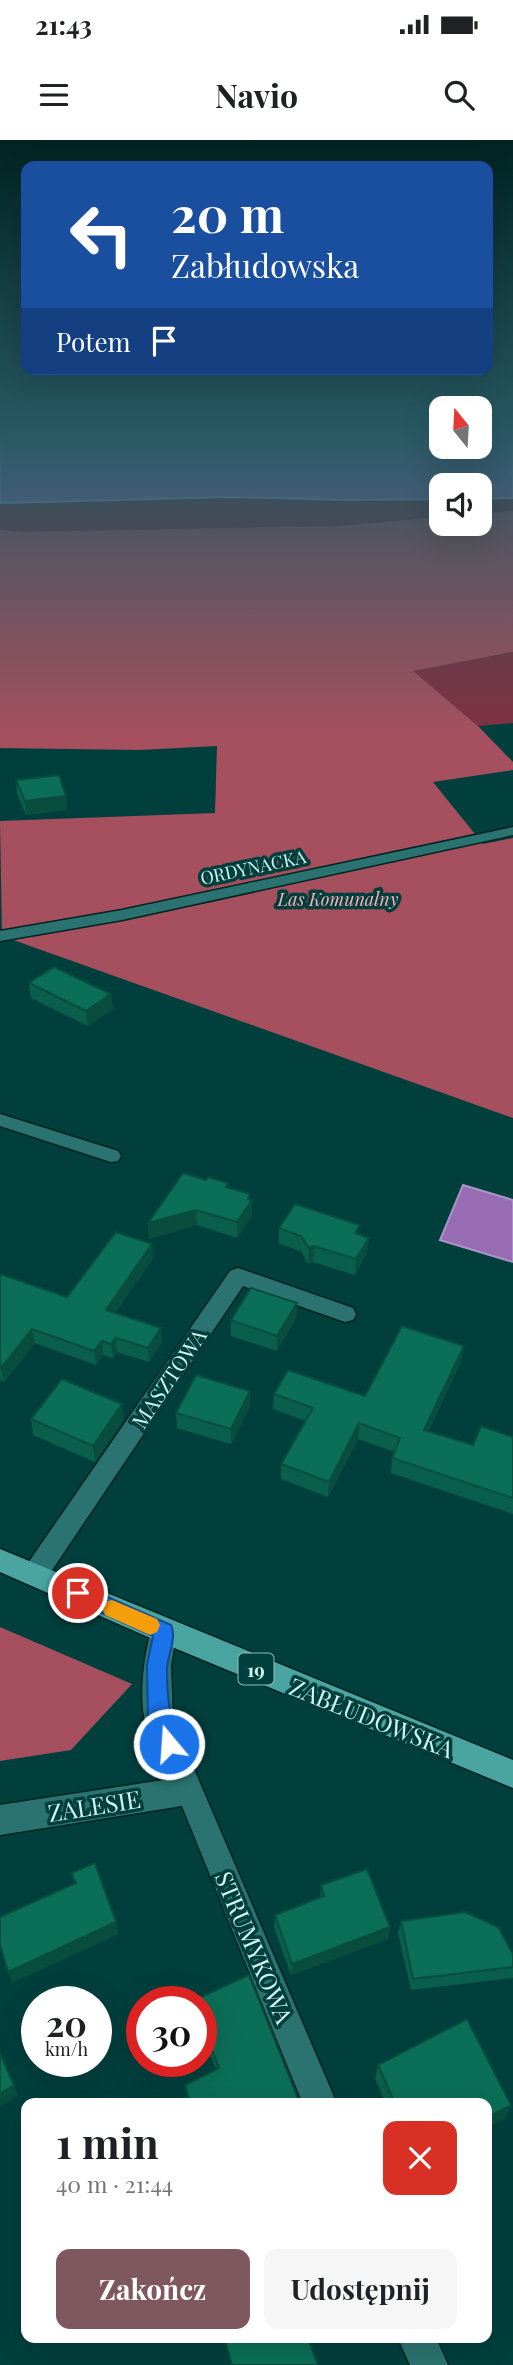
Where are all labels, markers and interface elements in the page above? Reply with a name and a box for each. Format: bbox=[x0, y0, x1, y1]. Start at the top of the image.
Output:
text: 21:43 bbox=[35, 7, 92, 42]
text: Navio bbox=[215, 73, 298, 116]
icon: menu bbox=[35, 76, 73, 114]
icon: search bbox=[440, 76, 478, 114]
text: 20 m bbox=[171, 180, 284, 245]
icon: left bbox=[56, 189, 147, 280]
text: Zabłudowska bbox=[171, 243, 359, 286]
icon: arrive bbox=[145, 322, 183, 360]
text: Potem bbox=[56, 324, 131, 359]
north arrow bbox=[429, 396, 492, 458]
map controls bbox=[429, 396, 492, 536]
button: sound bbox=[429, 473, 492, 536]
street label: ORDYNACKA bbox=[198, 844, 309, 890]
park label: Las Komunalny bbox=[277, 887, 399, 911]
street label: MASZTOWA bbox=[124, 1322, 212, 1433]
pin bbox=[48, 1563, 108, 1623]
icon: arrive bbox=[59, 1574, 97, 1612]
road number: 19 bbox=[238, 1653, 274, 1684]
street label: ZABŁUDOWSKA bbox=[285, 1669, 460, 1765]
position arrow bbox=[132, 1707, 206, 1781]
street label: ZALESIE bbox=[45, 1782, 143, 1828]
street label: STRUMYKOWA bbox=[209, 1866, 302, 2029]
speed limit sign: 30 bbox=[126, 1986, 217, 2077]
text: 20 bbox=[46, 1999, 87, 2046]
text: km/h bbox=[45, 2037, 88, 2061]
text: 1 min bbox=[56, 2114, 159, 2170]
button: close bbox=[383, 2121, 457, 2195]
text: 40 m · 21:44 bbox=[56, 2168, 173, 2199]
button: Zakończ bbox=[56, 2249, 250, 2329]
button: Udostępnij bbox=[264, 2249, 457, 2329]

